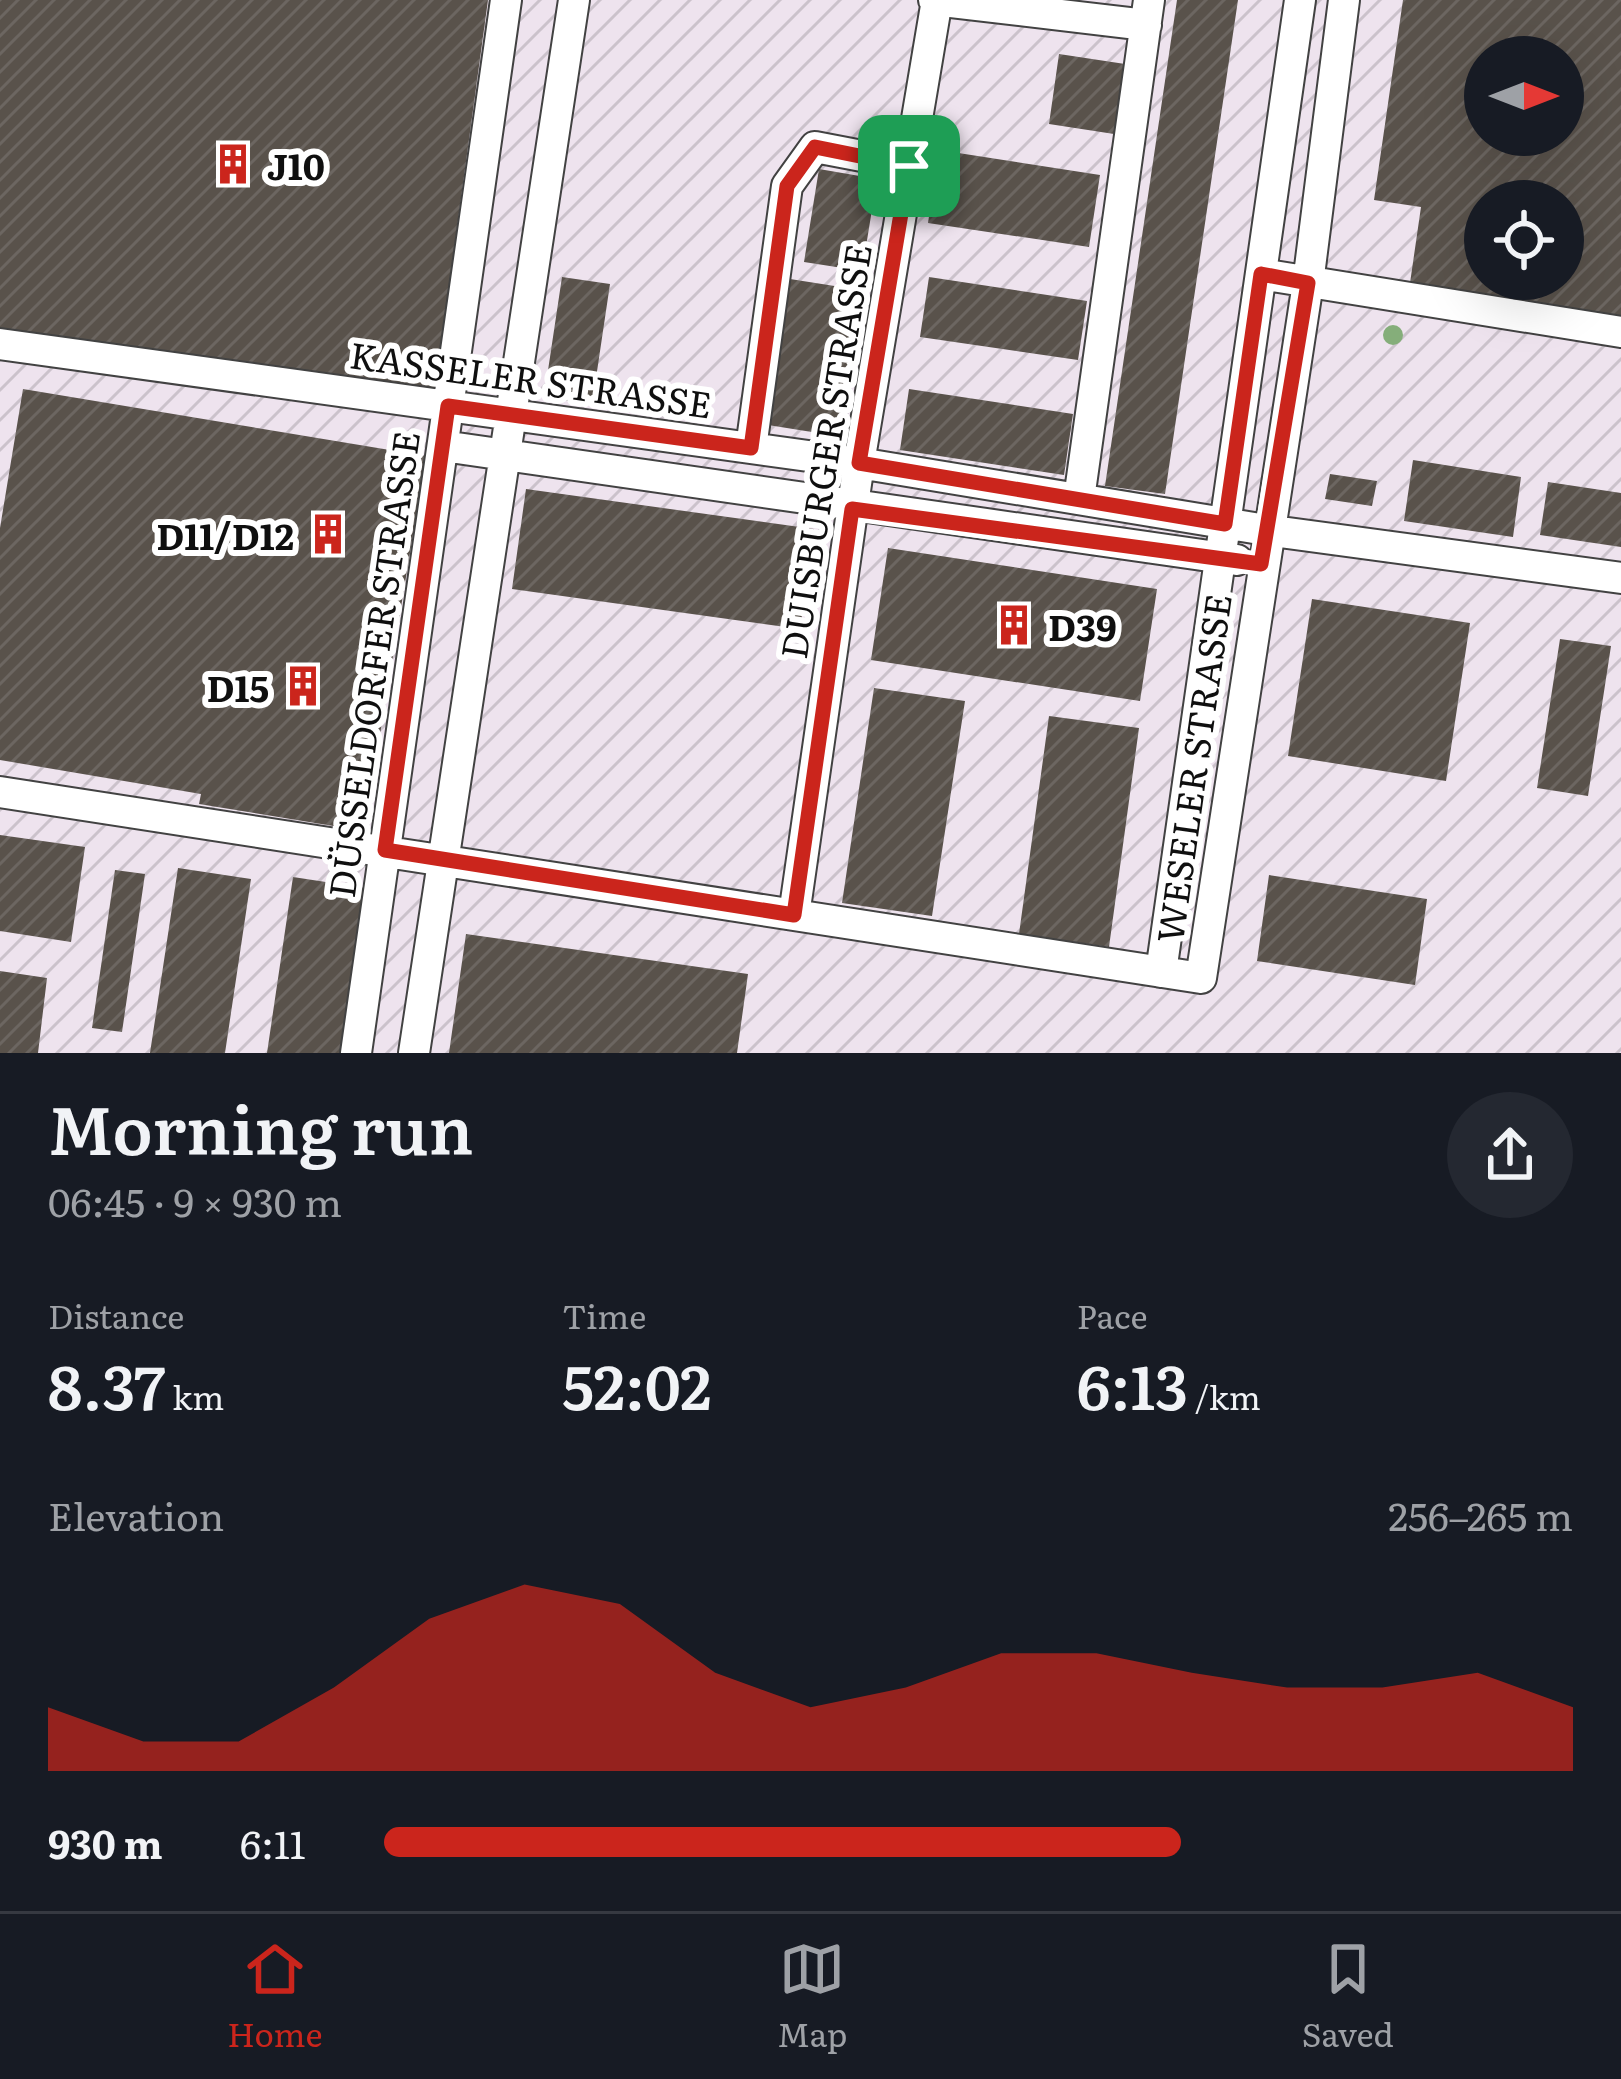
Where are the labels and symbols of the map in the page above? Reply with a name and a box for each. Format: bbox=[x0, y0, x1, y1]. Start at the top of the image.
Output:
north arrow bbox=[1464, 36, 1584, 156]
pin bbox=[858, 115, 960, 217]
place label: J10 bbox=[267, 138, 325, 191]
building icon: J10 bbox=[210, 141, 256, 187]
street label: DUISBURGER STRASSE bbox=[765, 240, 883, 662]
street label: KASSELER STRASSE bbox=[347, 326, 715, 430]
street label: DÜSSELDORFER STRASSE bbox=[313, 427, 431, 901]
place label: D11/D12 bbox=[156, 508, 294, 561]
building icon: D11/D12 bbox=[305, 511, 351, 557]
street label: WESELER STRASSE bbox=[1141, 590, 1243, 946]
place label: D39 bbox=[1048, 599, 1117, 652]
building icon: D39 bbox=[991, 602, 1037, 648]
place label: D15 bbox=[207, 660, 269, 713]
building icon: D15 bbox=[280, 663, 326, 709]

